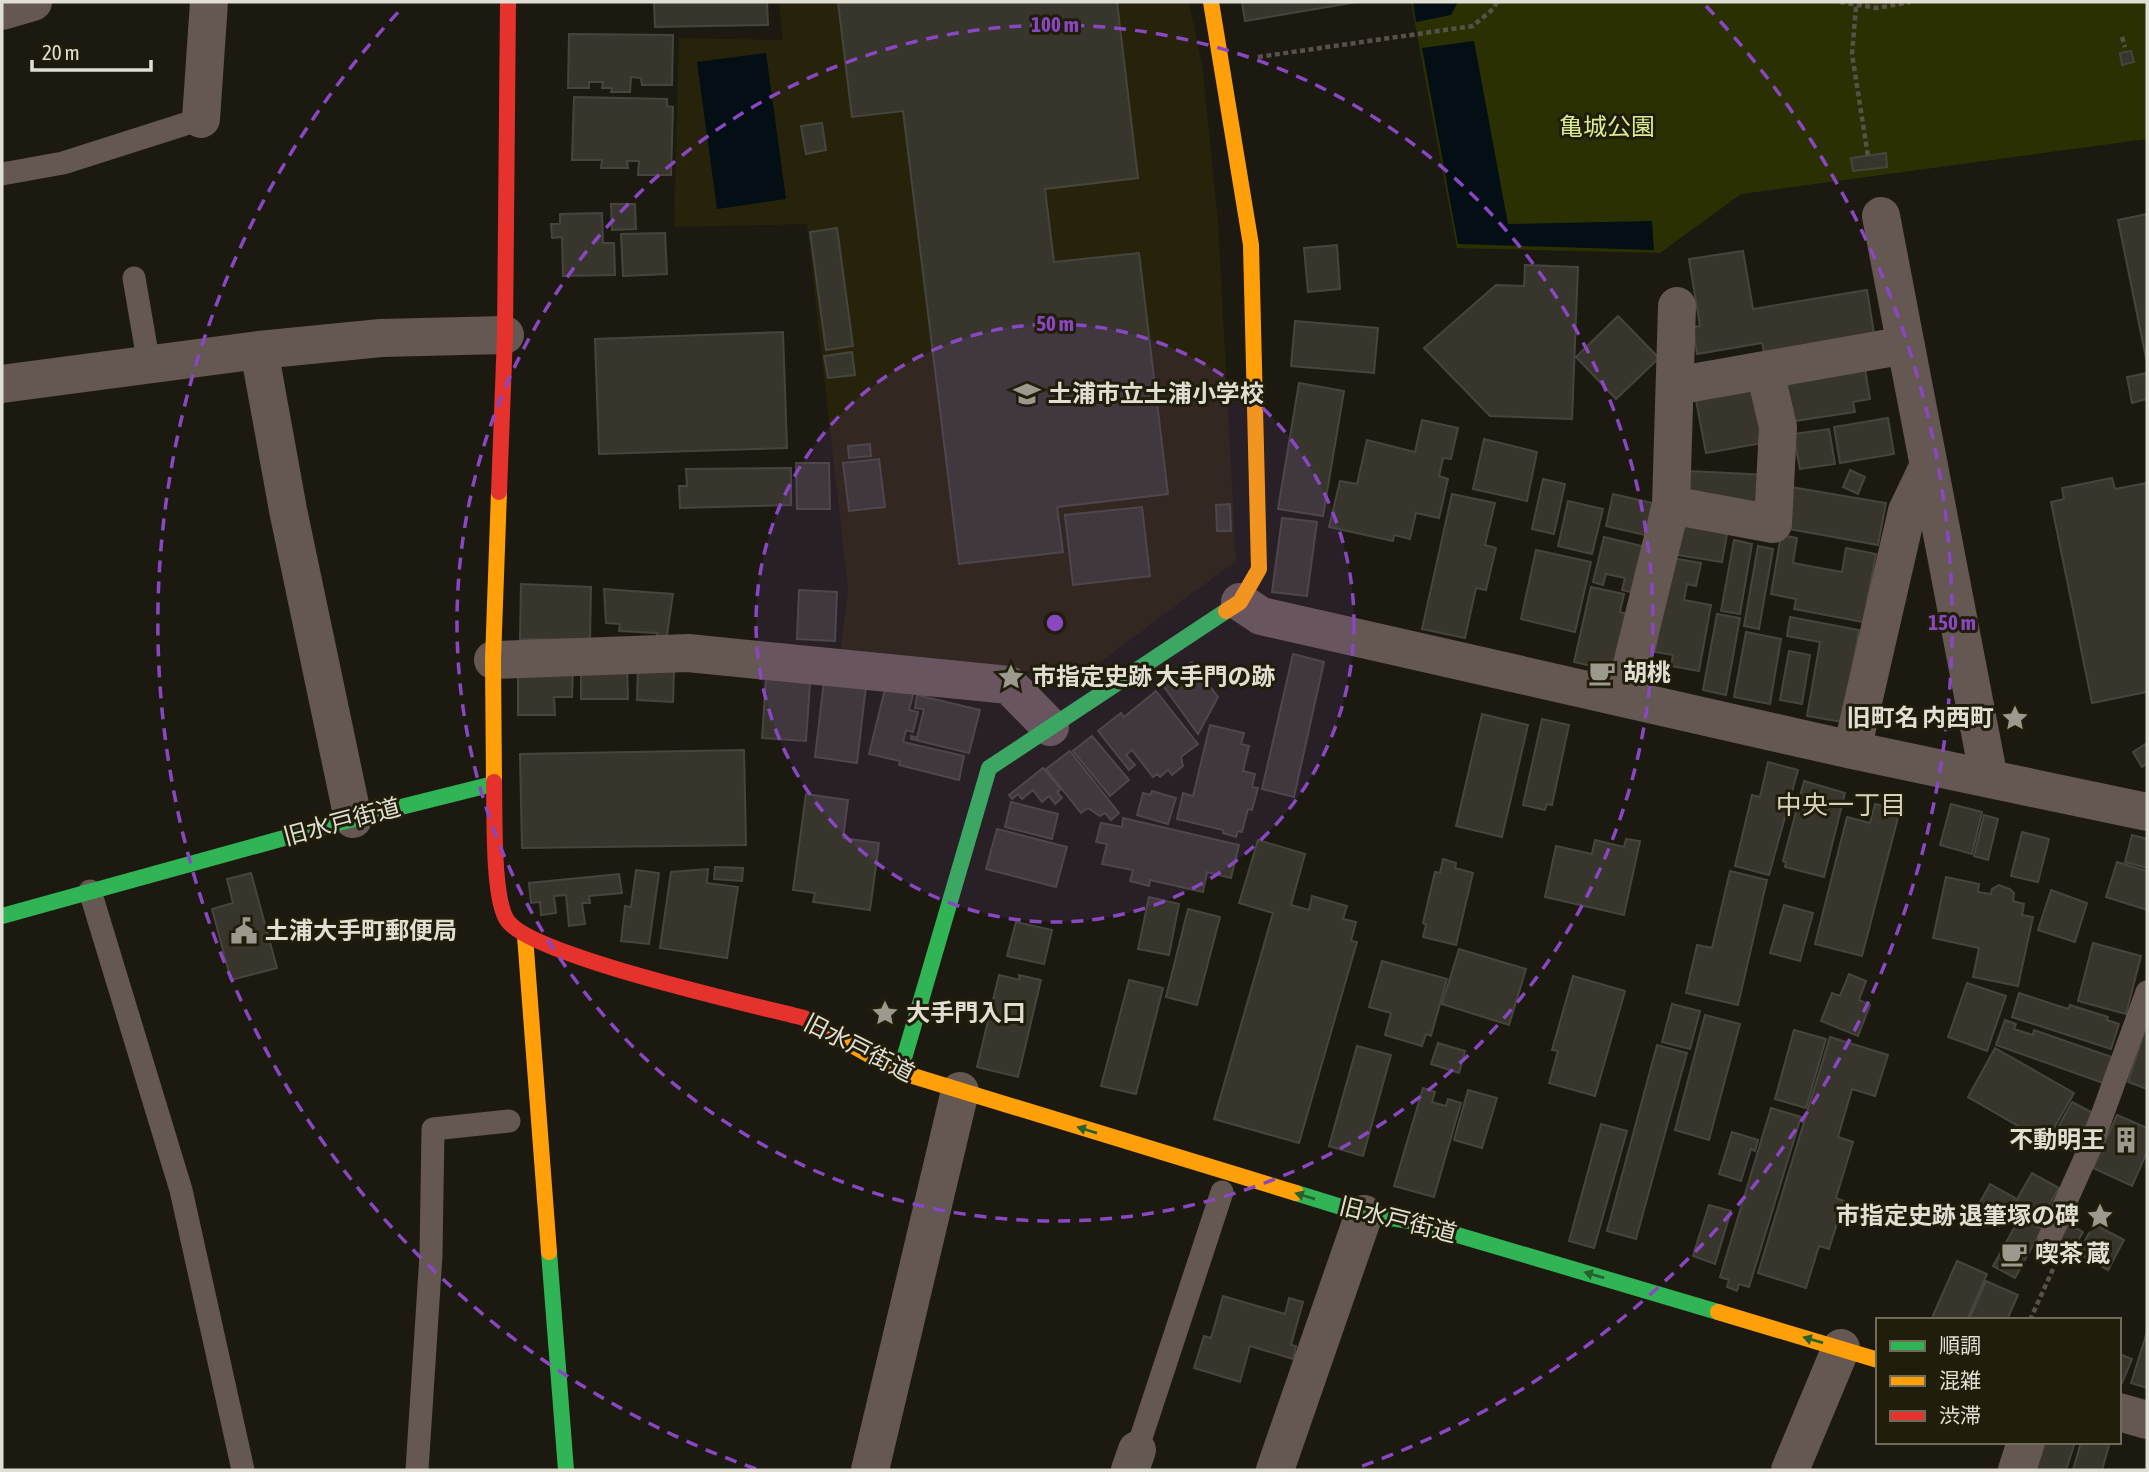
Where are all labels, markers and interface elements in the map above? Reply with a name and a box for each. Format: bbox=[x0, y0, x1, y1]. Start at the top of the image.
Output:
text: 100 m bbox=[1031, 12, 1079, 36]
scale bar bbox=[32, 28, 150, 72]
text: 20 m bbox=[42, 40, 80, 64]
park label: 亀城公園 bbox=[1559, 113, 1655, 140]
text: 50 m bbox=[1036, 311, 1074, 335]
school or university icon: 土浦市立土浦小学校 bbox=[1012, 379, 1042, 409]
place label: 土浦市立土浦小学校 bbox=[1048, 380, 1264, 407]
text: 150 m bbox=[1928, 610, 1976, 634]
centre of rings bbox=[1043, 611, 1067, 635]
cafe icon: 胡桃 bbox=[1587, 658, 1617, 688]
place label: 胡桃 bbox=[1623, 659, 1671, 686]
place icon: 市指定史跡 大手門の跡 bbox=[996, 662, 1026, 692]
place label: 市指定史跡 大手門の跡 bbox=[1032, 663, 1275, 690]
place icon: 旧町名 内西町 bbox=[2000, 703, 2030, 733]
place label: 旧町名 内西町 bbox=[1847, 704, 1994, 731]
district label: 中央一丁目 bbox=[1776, 790, 1906, 820]
street label: 旧水戸街道 bbox=[280, 793, 403, 850]
public building icon: 土浦大手町郵便局 bbox=[229, 916, 259, 946]
place label: 土浦大手町郵便局 bbox=[265, 917, 457, 944]
place icon: 大手門入口 bbox=[870, 998, 900, 1028]
place label: 大手門入口 bbox=[906, 999, 1026, 1026]
street label: 旧水戸街道 bbox=[800, 1008, 919, 1087]
one-way arrow bbox=[1076, 1124, 1097, 1134]
building icon: 不動明王 bbox=[2111, 1125, 2141, 1155]
place label: 不動明王 bbox=[2009, 1126, 2105, 1153]
one-way arrow bbox=[1294, 1190, 1315, 1200]
street label: 旧水戸街道 bbox=[1337, 1192, 1460, 1247]
place icon: 市指定史跡 退筆塚の碑 bbox=[2085, 1201, 2115, 1231]
place label: 市指定史跡 退筆塚の碑 bbox=[1836, 1202, 2079, 1229]
cafe icon: 喫茶 蔵 bbox=[1999, 1239, 2029, 1269]
place label: 喫茶 蔵 bbox=[2035, 1240, 2110, 1267]
one-way arrow bbox=[1584, 1270, 1605, 1280]
legend bbox=[1876, 1318, 2121, 1444]
text: 順調 bbox=[1939, 1333, 1981, 1357]
one-way arrow bbox=[1802, 1334, 1823, 1344]
text: 混雑 bbox=[1939, 1368, 1981, 1392]
text: 渋滞 bbox=[1939, 1403, 1981, 1427]

